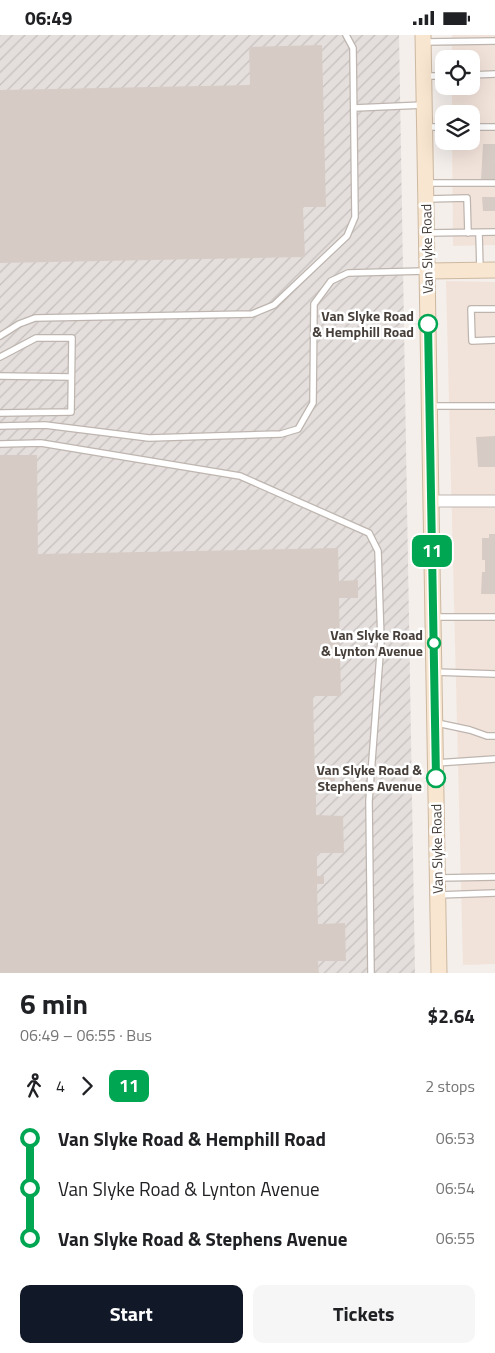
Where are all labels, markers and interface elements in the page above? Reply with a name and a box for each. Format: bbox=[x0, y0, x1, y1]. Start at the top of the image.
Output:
text: 06:49 bbox=[25, 3, 72, 32]
map controls bbox=[435, 50, 480, 150]
button: locate bbox=[435, 50, 480, 95]
button: layers bbox=[435, 105, 480, 150]
street label: Van Slyke Road bbox=[415, 204, 438, 294]
place label: Van Slyke Road & Hemphill Road bbox=[312, 305, 414, 342]
marker: Van Slyke Road & Hemphill Road bbox=[418, 314, 438, 334]
line badge: 11 bbox=[410, 535, 454, 567]
text: 11 bbox=[422, 537, 442, 564]
place label: Van Slyke Road & Lynton Avenue bbox=[321, 624, 423, 661]
marker: Van Slyke Road & Lynton Avenue bbox=[427, 636, 441, 650]
place label: Van Slyke Road & Stephens Avenue bbox=[316, 759, 422, 796]
marker: Van Slyke Road & Stephens Avenue bbox=[426, 768, 446, 788]
street label: Van Slyke Road bbox=[425, 804, 448, 894]
text: 6 min bbox=[20, 982, 88, 1025]
text: $2.64 bbox=[428, 1001, 475, 1030]
text: 06:49 – 06:55 · Bus bbox=[20, 1023, 152, 1047]
icon: walk bbox=[20, 1072, 48, 1100]
icon: forward bbox=[73, 1072, 101, 1100]
text: 11 bbox=[119, 1072, 139, 1099]
text: 4 bbox=[56, 1074, 65, 1098]
text: 2 stops bbox=[425, 1074, 475, 1098]
text: Van Slyke Road & Hemphill Road bbox=[58, 1124, 326, 1153]
text: 06:53 bbox=[436, 1126, 475, 1150]
text: Van Slyke Road & Lynton Avenue bbox=[58, 1174, 320, 1203]
text: 06:54 bbox=[436, 1176, 475, 1200]
text: Van Slyke Road & Stephens Avenue bbox=[58, 1224, 347, 1253]
text: 06:55 bbox=[436, 1226, 475, 1250]
button: Start bbox=[20, 1285, 243, 1343]
button: Tickets bbox=[253, 1285, 475, 1343]

